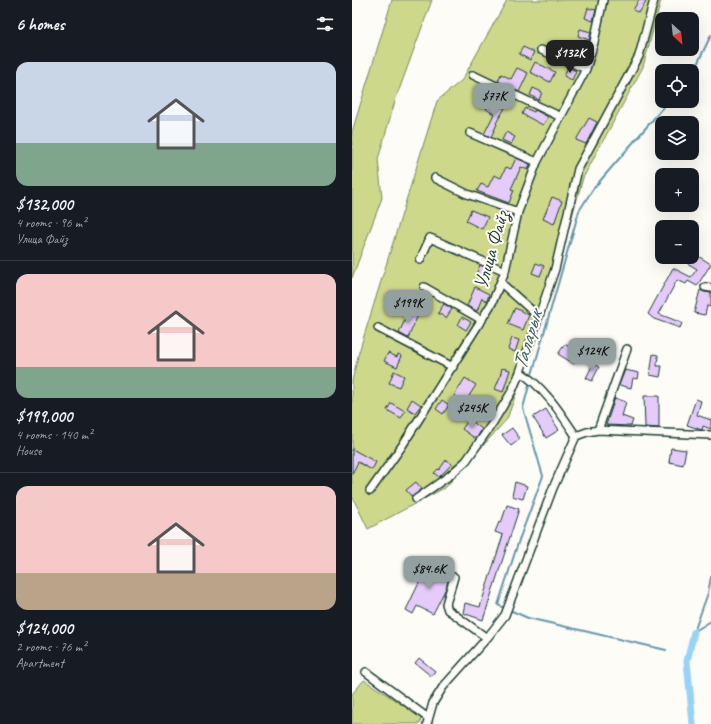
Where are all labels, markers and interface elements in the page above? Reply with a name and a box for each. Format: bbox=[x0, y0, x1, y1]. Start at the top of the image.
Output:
north arrow bbox=[655, 12, 699, 56]
map controls bbox=[655, 12, 699, 264]
icon: filters bbox=[314, 13, 336, 35]
text: 6 homes bbox=[16, 14, 64, 35]
pin: $132K bbox=[542, 40, 598, 74]
text: $132K bbox=[555, 45, 585, 61]
button: locate bbox=[655, 64, 699, 108]
pin: $77K bbox=[470, 83, 518, 117]
icon: home bbox=[140, 88, 212, 160]
text: $77K bbox=[482, 88, 506, 104]
button: layers bbox=[655, 116, 699, 160]
button: + bbox=[655, 168, 699, 212]
text: $132,000 bbox=[16, 194, 73, 215]
street label: Улица Файз bbox=[468, 207, 515, 292]
text: 4 rooms · 96 m² bbox=[16, 215, 86, 231]
button: − bbox=[655, 220, 699, 264]
text: Улица Файз bbox=[16, 231, 68, 247]
pin: $199K bbox=[380, 290, 436, 324]
text: $199K bbox=[393, 295, 423, 311]
icon: home bbox=[140, 300, 212, 372]
water label: Таларык bbox=[506, 303, 549, 373]
pin: $124K bbox=[564, 338, 620, 372]
text: $124K bbox=[577, 343, 607, 359]
pin: $245K bbox=[444, 395, 500, 429]
text: $245K bbox=[457, 400, 487, 416]
text: $199,000 bbox=[16, 406, 73, 427]
text: 4 rooms · 140 m² bbox=[16, 427, 92, 443]
text: House bbox=[16, 443, 41, 459]
icon: home bbox=[140, 512, 212, 584]
pin: $84.6K bbox=[396, 556, 462, 590]
text: $84.6K bbox=[413, 561, 445, 577]
text: $124,000 bbox=[16, 618, 73, 639]
text: 2 rooms · 76 m² bbox=[16, 639, 86, 655]
text: Apartment bbox=[16, 655, 64, 671]

